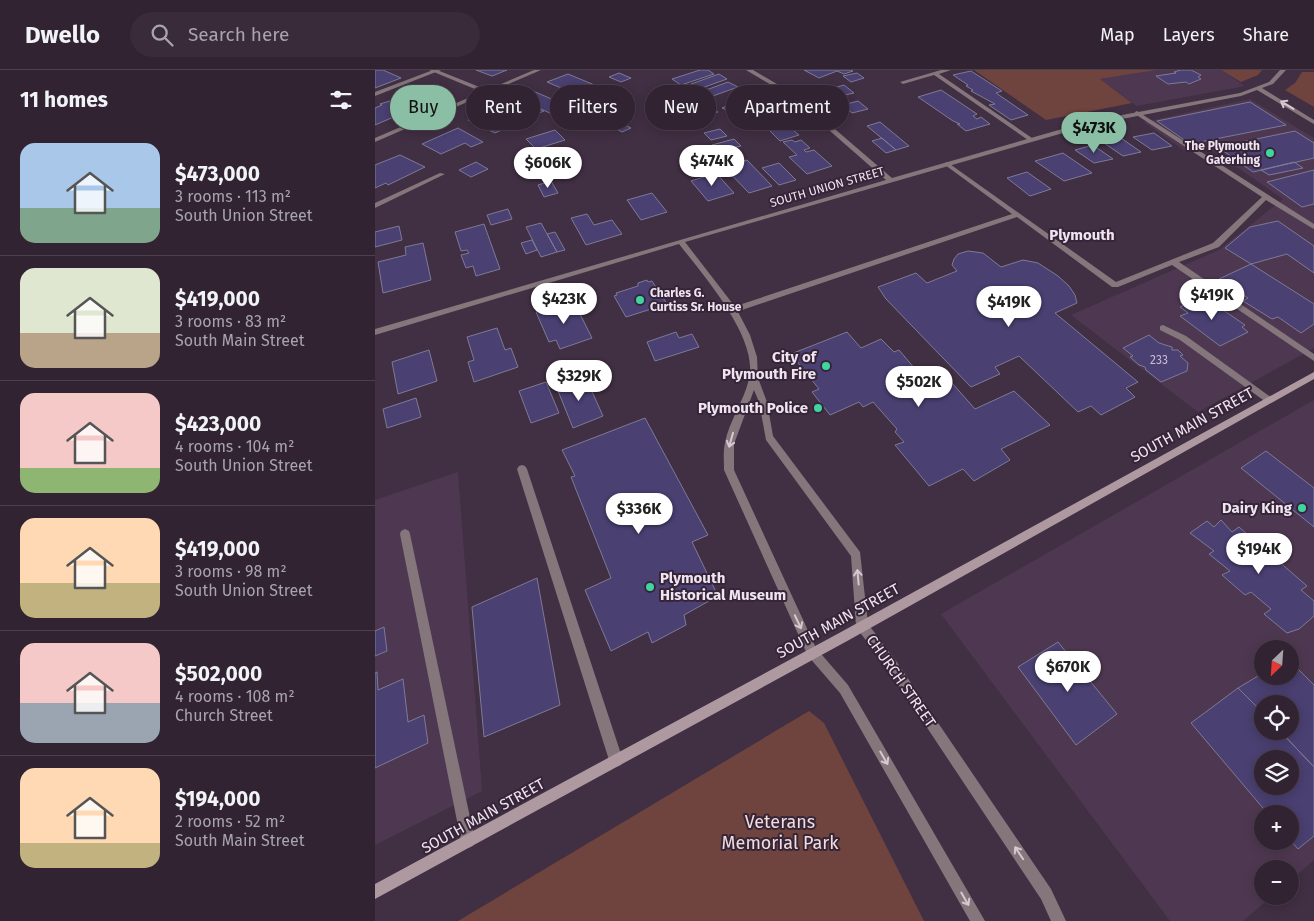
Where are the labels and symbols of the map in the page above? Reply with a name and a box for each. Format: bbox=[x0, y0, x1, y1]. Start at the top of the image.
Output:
one-way arrow bbox=[1280, 100, 1294, 110]
pin: $473K bbox=[1059, 112, 1129, 154]
place label: The Plymouth Gaterhing bbox=[1185, 139, 1260, 167]
pin: $474K bbox=[677, 144, 747, 187]
pin: $606K bbox=[513, 146, 583, 189]
marker: The Plymouth Gaterhing bbox=[1264, 147, 1276, 159]
street label: SOUTH UNION STREET bbox=[768, 164, 887, 210]
district label: Plymouth bbox=[1049, 226, 1115, 244]
pin: $419K bbox=[1177, 278, 1247, 321]
pin: $423K bbox=[529, 282, 599, 325]
place label: Charles G. Curtiss Sr. House bbox=[650, 286, 742, 314]
pin: $419K bbox=[974, 286, 1044, 328]
marker: Charles G. Curtiss Sr. House bbox=[634, 294, 646, 306]
place label: City of Plymouth Fire bbox=[722, 348, 818, 383]
house number: 233 bbox=[1150, 353, 1168, 367]
pin: $329K bbox=[544, 360, 614, 402]
marker: City of Plymouth Fire bbox=[820, 360, 832, 372]
pin: $502K bbox=[884, 366, 954, 408]
street label: SOUTH MAIN STREET bbox=[1127, 384, 1257, 466]
place label: Plymouth Police bbox=[698, 399, 808, 417]
marker: Plymouth Police bbox=[812, 402, 824, 414]
one-way arrow bbox=[725, 431, 735, 447]
pin: $336K bbox=[604, 492, 674, 535]
place label: Dairy King bbox=[1222, 499, 1293, 517]
marker: Dairy King bbox=[1296, 502, 1308, 514]
pin: $194K bbox=[1224, 532, 1294, 575]
place label: Plymouth Historical Museum bbox=[660, 569, 786, 604]
one-way arrow bbox=[853, 570, 862, 586]
street label: SOUTH MAIN STREET bbox=[773, 580, 903, 662]
marker: Plymouth Historical Museum bbox=[644, 581, 656, 593]
one-way arrow bbox=[793, 614, 803, 629]
street label: CHURCH STREET bbox=[863, 631, 940, 731]
north arrow bbox=[1254, 640, 1299, 685]
pin: $670K bbox=[1033, 650, 1103, 693]
one-way arrow bbox=[879, 751, 889, 765]
street label: SOUTH MAIN STREET bbox=[418, 775, 548, 857]
park label: Veterans Memorial Park bbox=[722, 811, 839, 854]
one-way arrow bbox=[1013, 847, 1023, 861]
one-way arrow bbox=[961, 892, 971, 906]

